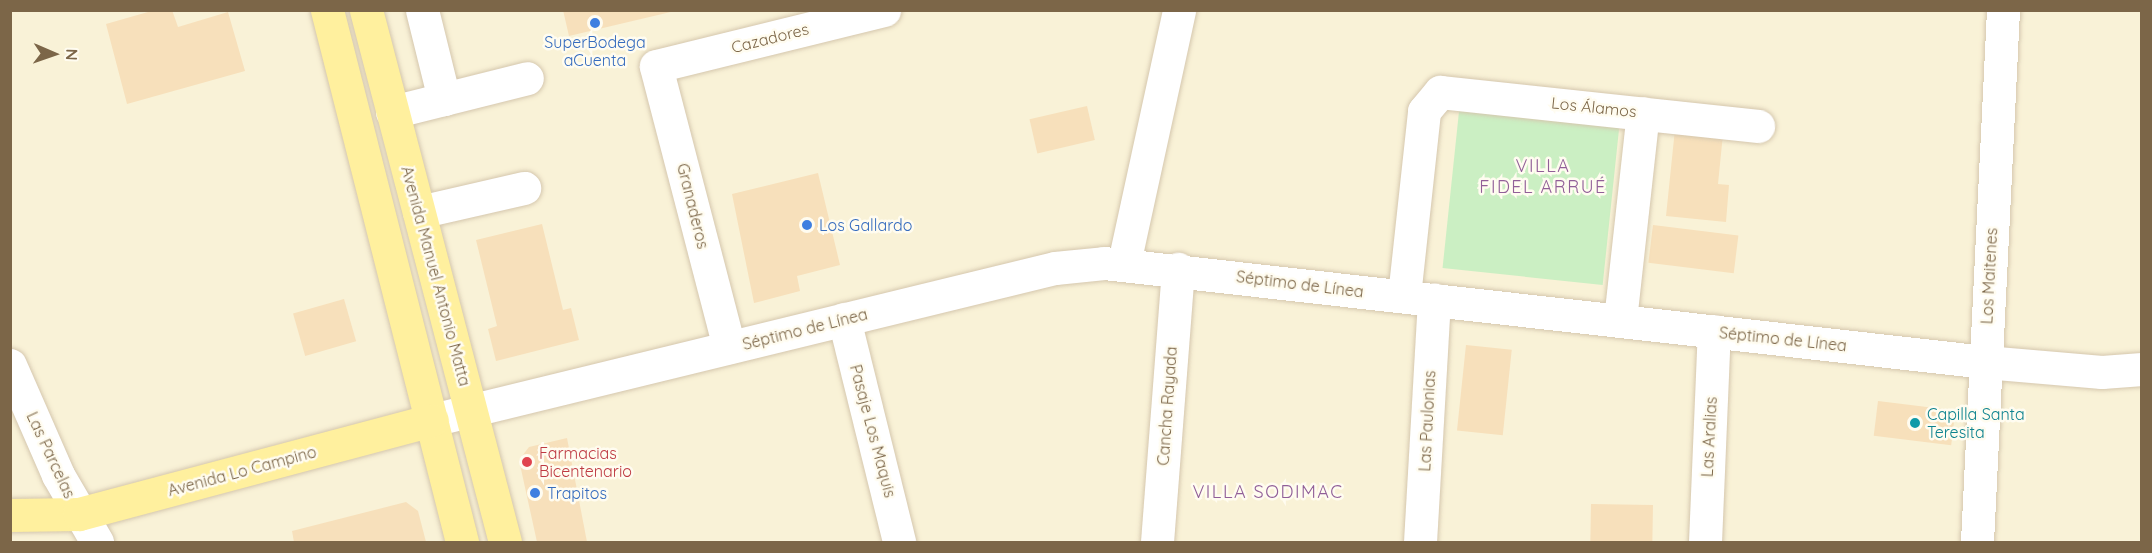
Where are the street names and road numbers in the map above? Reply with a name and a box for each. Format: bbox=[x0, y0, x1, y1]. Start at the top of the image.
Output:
street label: Cazadores bbox=[729, 19, 811, 57]
street label: Los Álamos bbox=[1550, 93, 1638, 121]
street label: Granaderos bbox=[673, 161, 713, 251]
street label: Avenida Manuel Antonio Matta bbox=[397, 164, 475, 388]
street label: Los Maitenes bbox=[1977, 227, 2001, 325]
street label: Séptimo de Línea bbox=[1235, 267, 1365, 301]
street label: Séptimo de Línea bbox=[740, 304, 870, 354]
street label: Séptimo de Línea bbox=[1718, 323, 1848, 355]
street label: Cancha Rayada bbox=[1153, 346, 1181, 466]
street label: Pasaje Los Maquis bbox=[846, 362, 900, 500]
street label: Las Paulonias bbox=[1415, 370, 1439, 472]
street label: Las Aralias bbox=[1697, 396, 1721, 478]
street label: Las Parcelas bbox=[23, 409, 79, 501]
street label: Avenida Lo Campino bbox=[166, 442, 318, 500]

